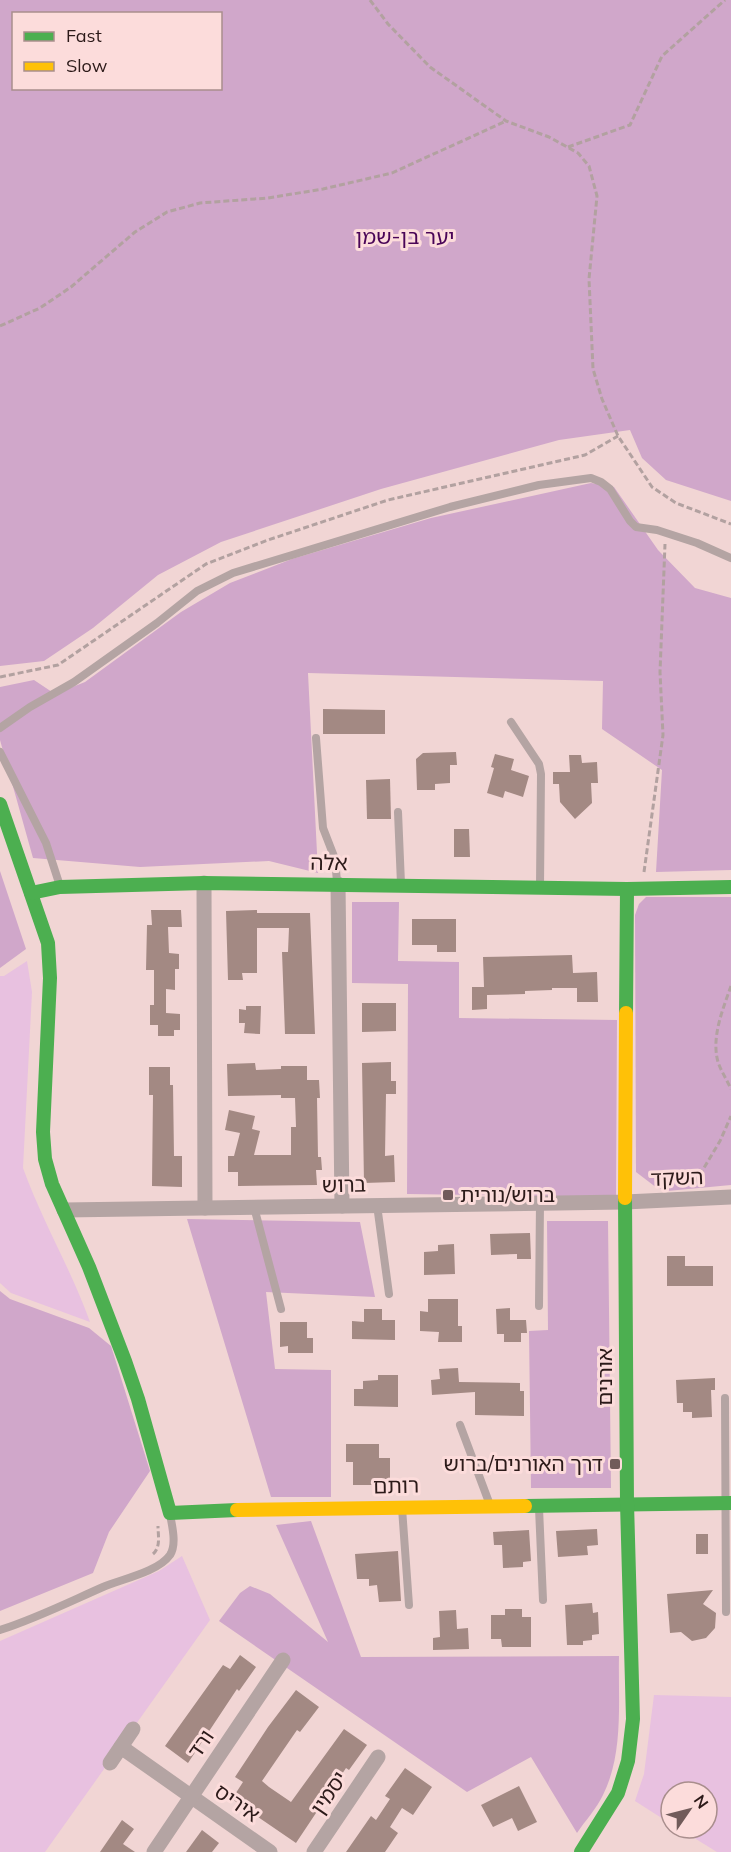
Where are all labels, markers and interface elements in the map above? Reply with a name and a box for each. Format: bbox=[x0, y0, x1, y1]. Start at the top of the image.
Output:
legend bbox=[12, 12, 222, 90]
text: Fast bbox=[66, 24, 102, 47]
text: Slow bbox=[66, 54, 108, 77]
park label: יער בן-שמן bbox=[355, 223, 455, 249]
street label: אלה bbox=[310, 849, 348, 875]
street label: השקד bbox=[650, 1163, 704, 1191]
street label: ברוש bbox=[322, 1171, 366, 1197]
place label: ברוש/נורית bbox=[460, 1181, 555, 1207]
marker: ברוש/נורית bbox=[441, 1188, 455, 1202]
street label: אורנים bbox=[591, 1348, 617, 1406]
place label: דרך האורנים/ברוש bbox=[444, 1450, 603, 1476]
marker: דרך האורנים/ברוש bbox=[608, 1457, 622, 1471]
street label: רותם bbox=[373, 1472, 419, 1498]
street label: ורד bbox=[181, 1724, 219, 1763]
street label: יסמין bbox=[304, 1766, 352, 1819]
street label: איריס bbox=[210, 1777, 265, 1827]
north arrow bbox=[659, 1780, 719, 1840]
text: N bbox=[690, 1791, 713, 1812]

